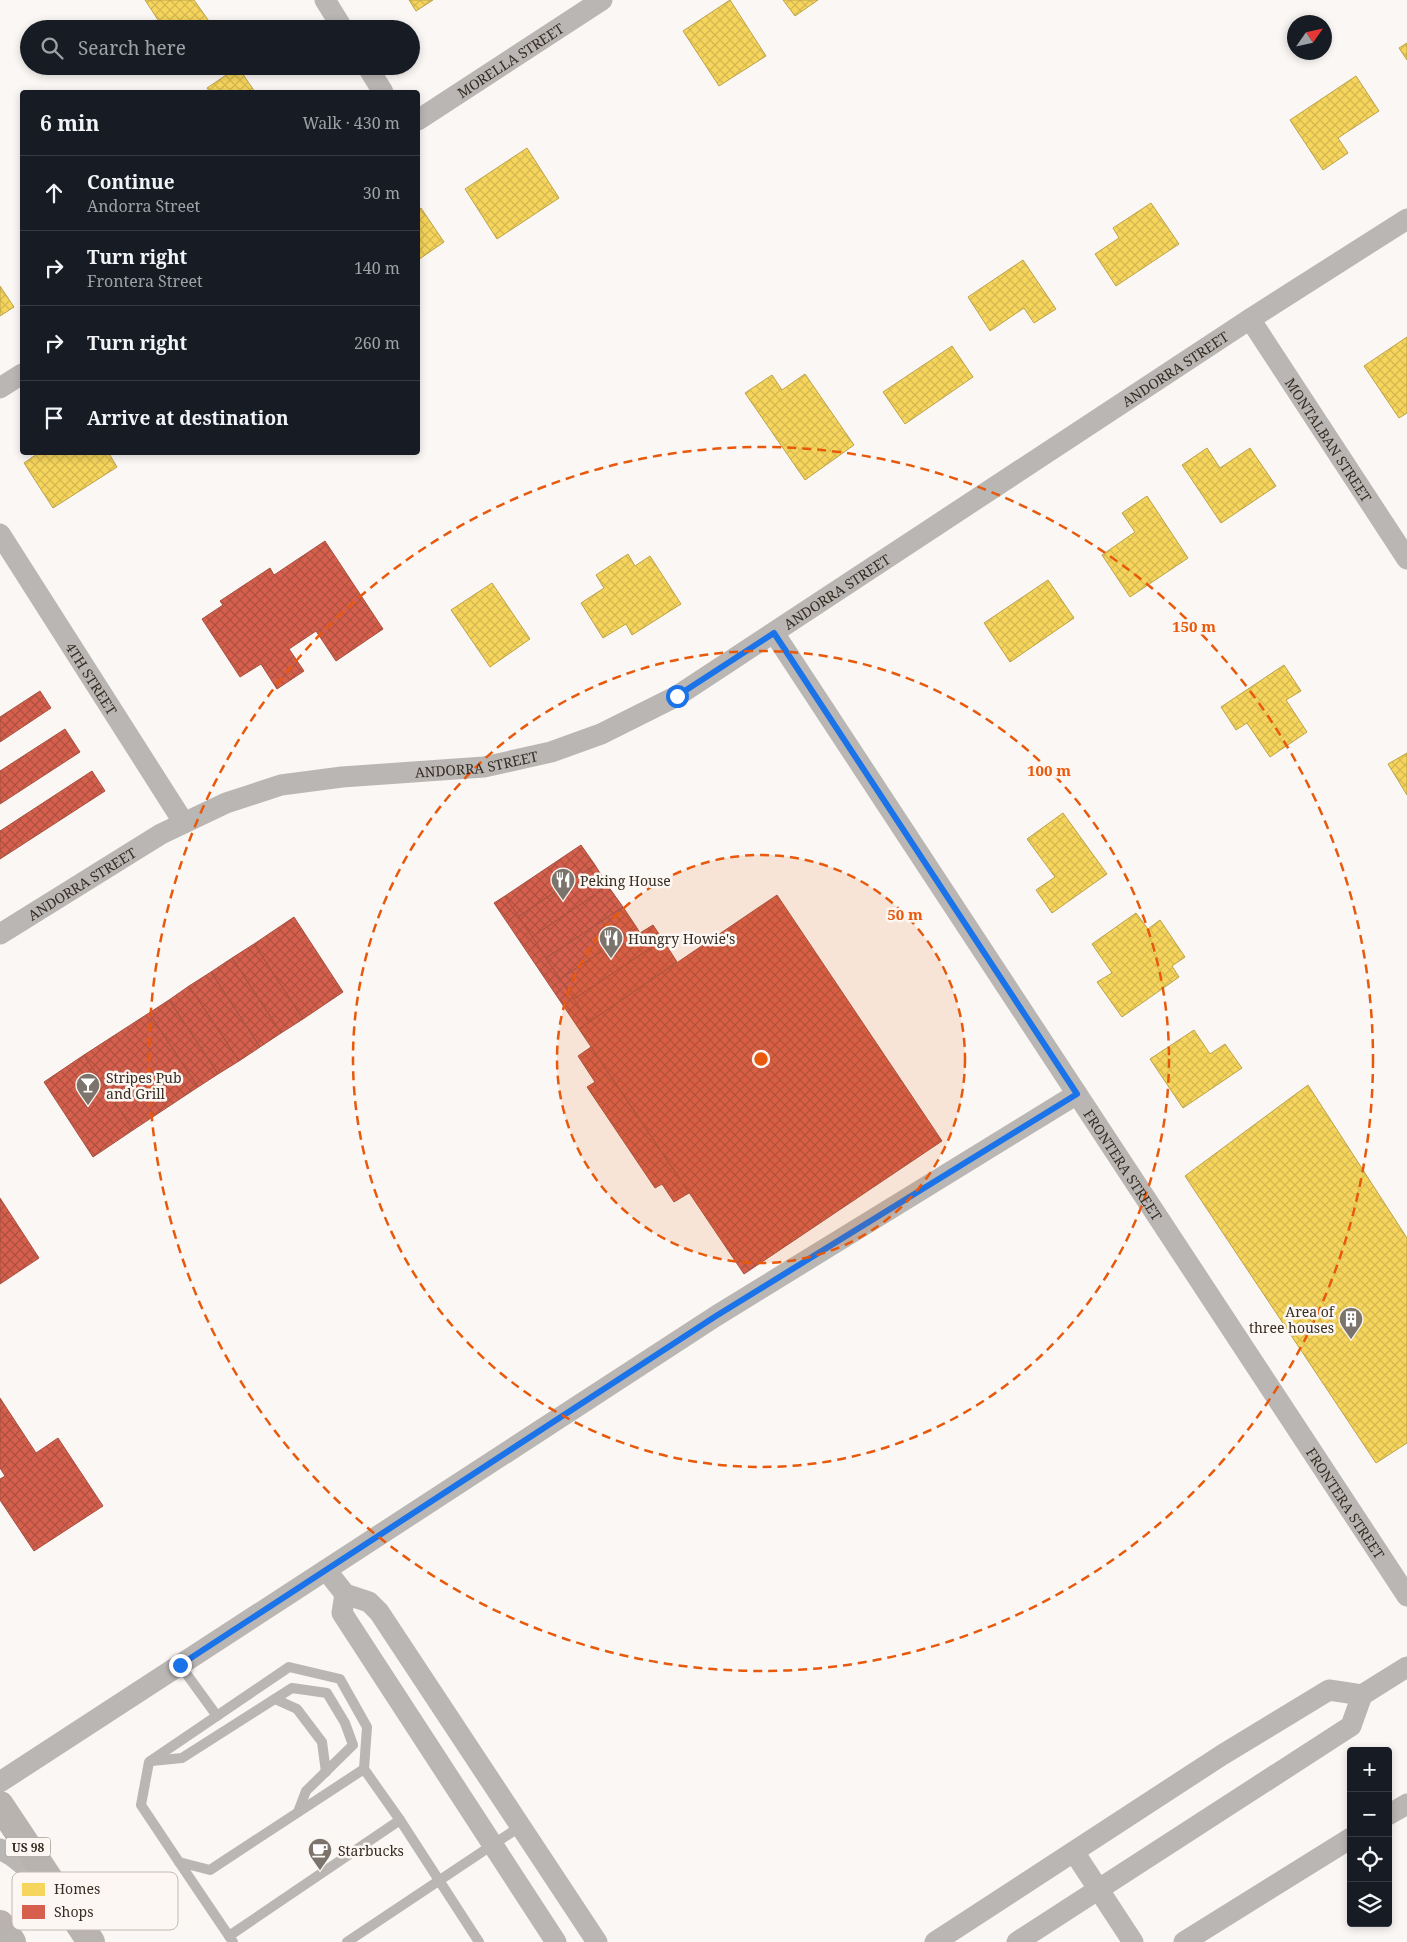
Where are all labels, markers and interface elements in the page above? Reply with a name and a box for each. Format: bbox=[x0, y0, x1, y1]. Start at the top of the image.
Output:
north arrow bbox=[1287, 15, 1332, 60]
street label: MORELLA STREET bbox=[453, 18, 567, 102]
search box bbox=[20, 20, 420, 75]
icon: search bbox=[38, 34, 66, 62]
text: Search here bbox=[78, 35, 186, 61]
text: 6 min bbox=[40, 109, 99, 137]
text: Walk · 430 m bbox=[303, 112, 400, 134]
text: Continue bbox=[87, 169, 175, 195]
icon: ahead bbox=[40, 179, 68, 207]
text: 30 m bbox=[363, 182, 400, 204]
text: Andorra Street bbox=[87, 195, 200, 217]
text: Turn right bbox=[87, 244, 187, 270]
icon: right bbox=[40, 254, 68, 282]
text: 140 m bbox=[354, 257, 400, 279]
text: Frontera Street bbox=[87, 270, 203, 292]
street label: ANDORRA STREET bbox=[1118, 326, 1232, 411]
icon: right bbox=[40, 329, 68, 357]
text: Turn right bbox=[87, 330, 187, 356]
text: 260 m bbox=[354, 332, 400, 354]
street label: MONTALBAN STREET bbox=[1281, 374, 1377, 506]
icon: arrive bbox=[40, 404, 68, 432]
text: Arrive at destination bbox=[87, 405, 289, 431]
street label: ANDORRA STREET bbox=[779, 549, 894, 633]
text: 150 m bbox=[1172, 616, 1216, 636]
street label: 4TH STREET bbox=[62, 638, 122, 718]
route start bbox=[666, 685, 689, 708]
street label: ANDORRA STREET bbox=[414, 746, 540, 781]
text: 100 m bbox=[1027, 760, 1071, 780]
street label: ANDORRA STREET bbox=[24, 842, 140, 924]
restaurant icon: Peking House bbox=[550, 867, 576, 901]
place label: Peking House bbox=[580, 871, 671, 890]
text: 50 m bbox=[887, 904, 923, 924]
restaurant icon: Hungry Howie's bbox=[598, 925, 624, 959]
place label: Hungry Howie's bbox=[628, 929, 735, 948]
centre of rings bbox=[752, 1050, 770, 1068]
place label: Stripes Pub and Grill bbox=[106, 1068, 182, 1103]
bar icon: Stripes Pub and Grill bbox=[75, 1072, 101, 1106]
street label: FRONTERA STREET bbox=[1080, 1105, 1167, 1224]
place label: Area of three houses bbox=[1249, 1302, 1336, 1337]
building icon: Area of three houses bbox=[1338, 1306, 1364, 1340]
street label: FRONTERA STREET bbox=[1302, 1444, 1390, 1563]
route end bbox=[169, 1654, 192, 1677]
map controls bbox=[1347, 1747, 1392, 1927]
button: + bbox=[1347, 1747, 1392, 1792]
button: − bbox=[1347, 1792, 1392, 1837]
cafe icon: Starbucks bbox=[307, 1837, 333, 1871]
button: locate bbox=[1347, 1837, 1392, 1882]
road number: US 98 bbox=[5, 1838, 50, 1856]
place label: Starbucks bbox=[338, 1841, 404, 1860]
legend bbox=[12, 1872, 178, 1930]
text: Homes bbox=[54, 1879, 100, 1898]
button: layers bbox=[1347, 1882, 1392, 1927]
text: Shops bbox=[54, 1902, 94, 1921]

